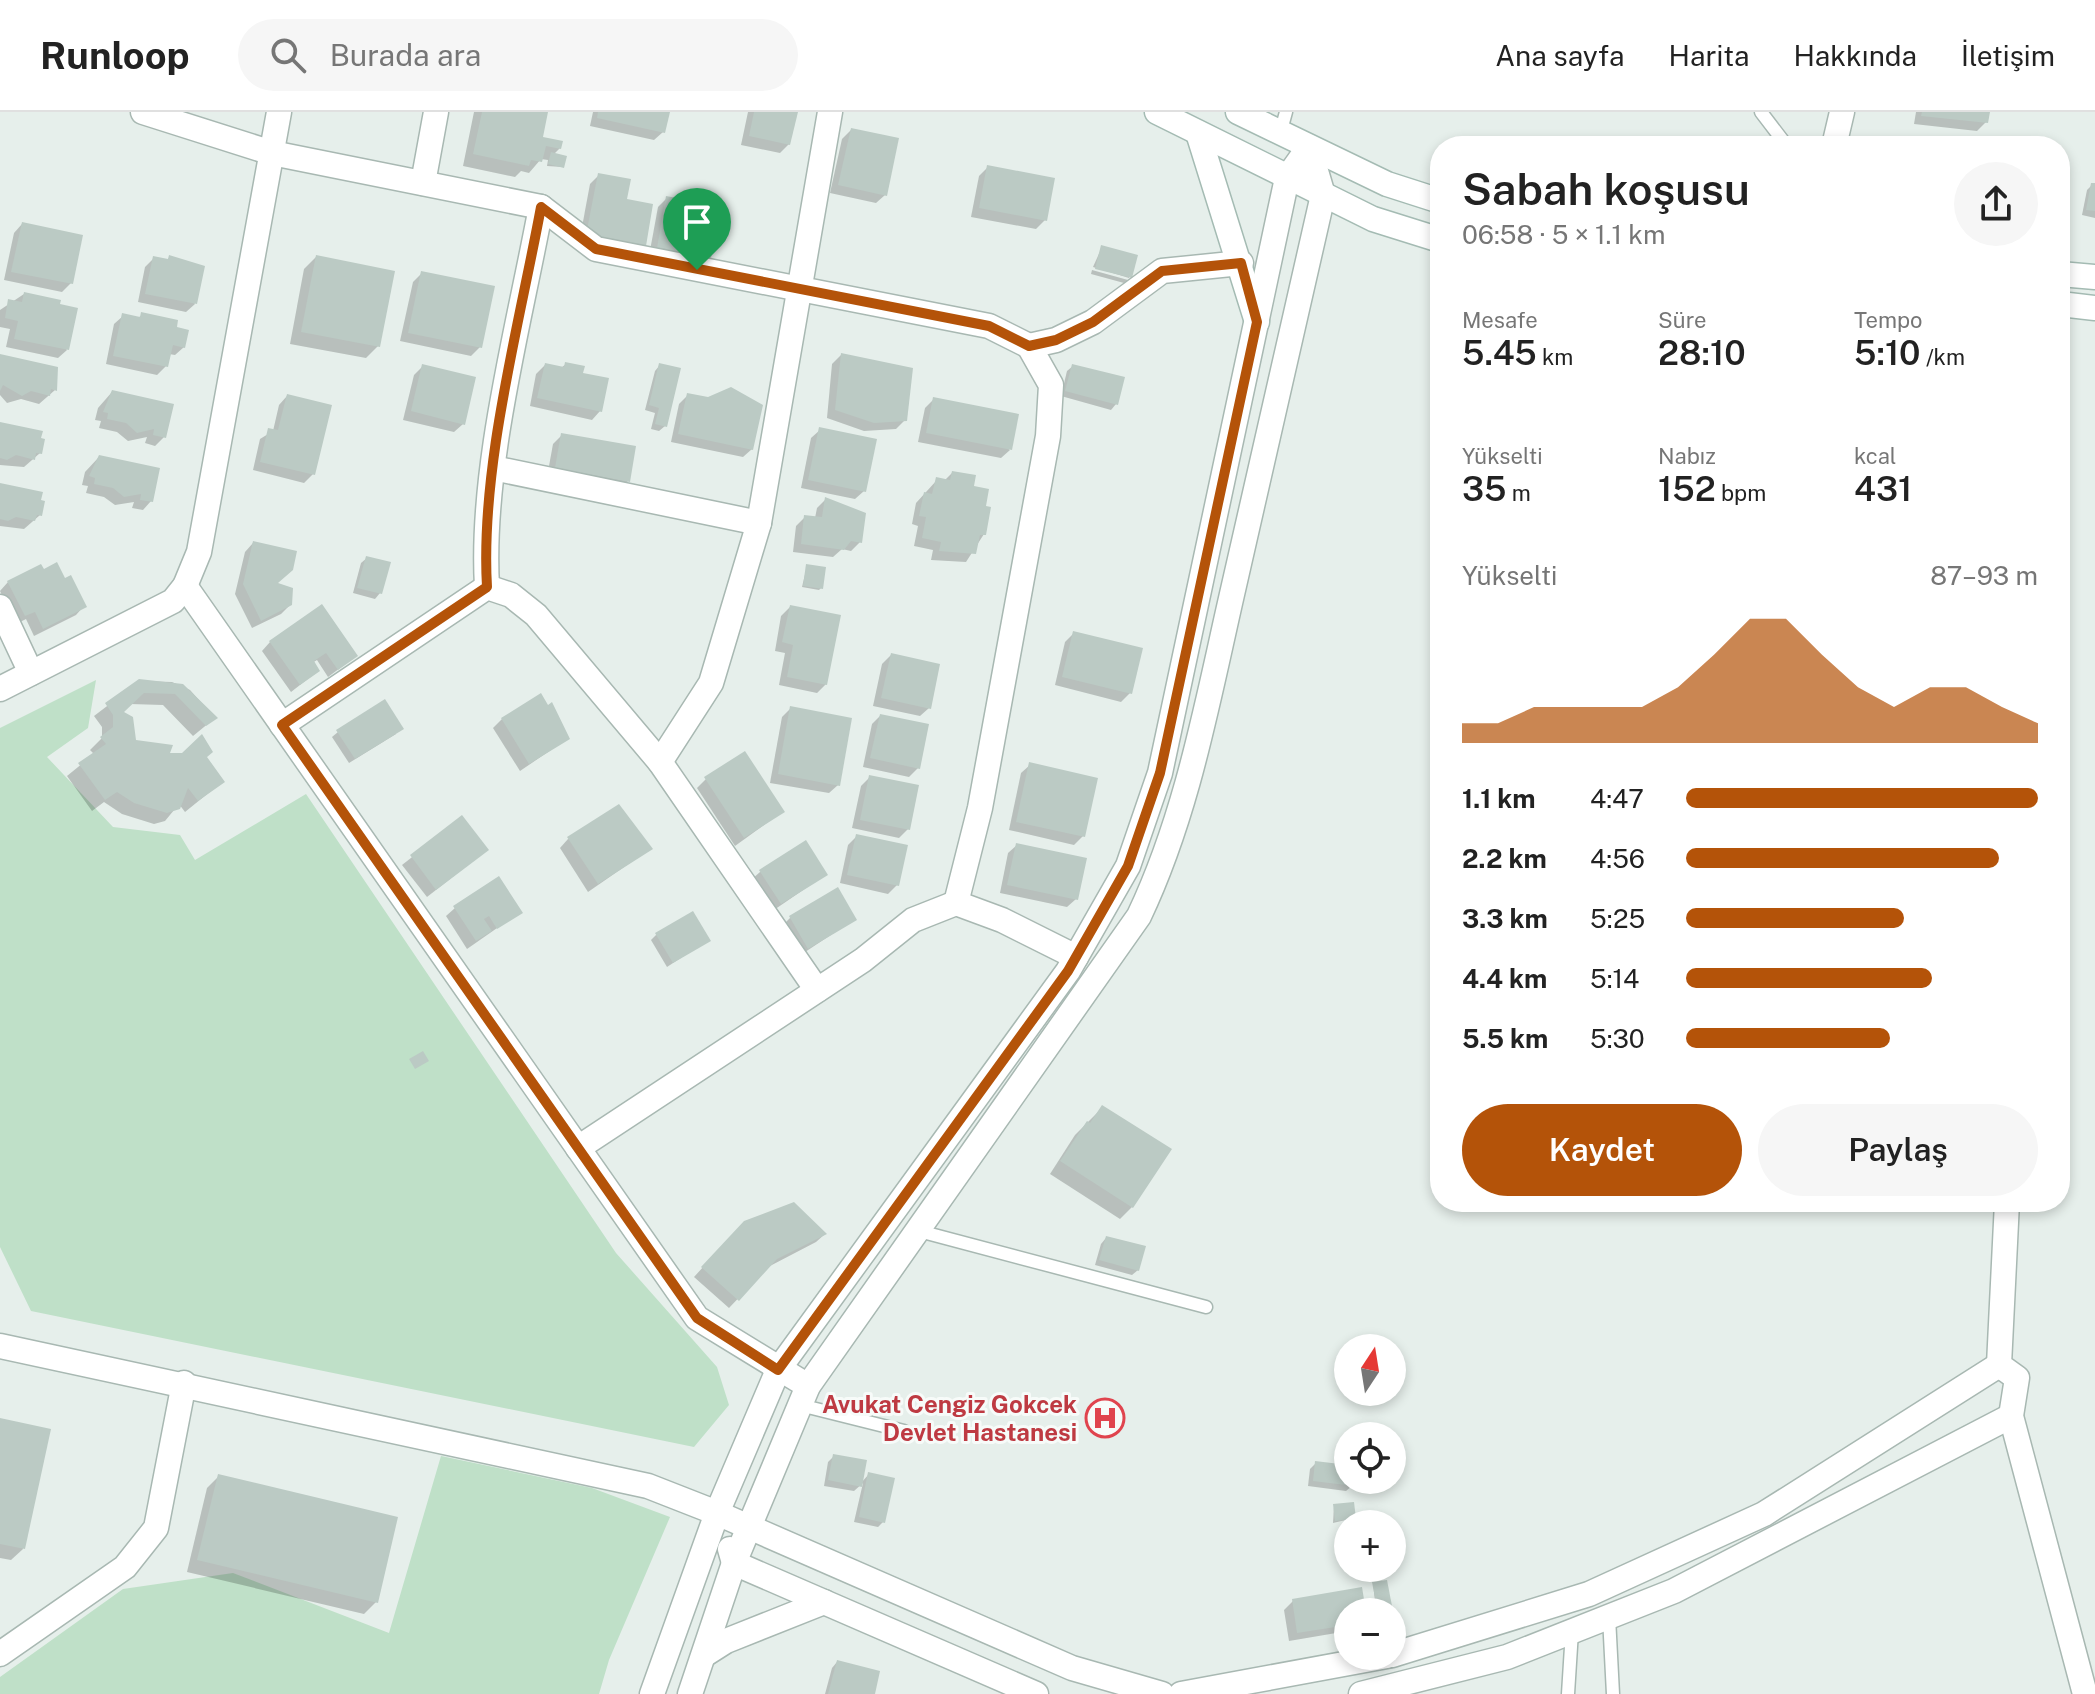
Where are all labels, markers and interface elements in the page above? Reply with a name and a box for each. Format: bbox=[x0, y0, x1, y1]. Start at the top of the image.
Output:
search box bbox=[238, 19, 798, 91]
text: Runloop bbox=[40, 33, 190, 78]
icon: search bbox=[266, 33, 310, 77]
text: Burada ara bbox=[330, 37, 481, 73]
text: Ana sayfa bbox=[1495, 39, 1625, 72]
text: Harita bbox=[1669, 39, 1749, 72]
text: Hakkında bbox=[1793, 39, 1917, 72]
text: İletişim bbox=[1961, 39, 2055, 72]
button: share bbox=[1954, 162, 2038, 246]
text: Sabah koşusu bbox=[1462, 163, 1750, 215]
pin bbox=[663, 188, 731, 270]
icon: arrive bbox=[675, 200, 719, 244]
text: 06:58 · 5 × 1.1 km bbox=[1462, 219, 1665, 250]
text: Mesafe bbox=[1462, 307, 1538, 333]
text: Süre bbox=[1658, 307, 1707, 333]
text: Tempo bbox=[1854, 307, 1923, 333]
text: 5.45 bbox=[1462, 333, 1537, 373]
text: 28:10 bbox=[1658, 333, 1746, 373]
text: 5:10 bbox=[1854, 333, 1921, 373]
text: km bbox=[1537, 344, 1573, 370]
text: /km bbox=[1921, 344, 1965, 370]
text: Yükselti bbox=[1462, 443, 1543, 469]
text: Nabız bbox=[1658, 443, 1716, 469]
text: kcal bbox=[1854, 443, 1896, 469]
text: 35 bbox=[1462, 469, 1506, 509]
text: 152 bbox=[1658, 469, 1716, 509]
text: 431 bbox=[1854, 469, 1912, 509]
text: m bbox=[1506, 480, 1531, 506]
text: bpm bbox=[1716, 480, 1766, 506]
text: Yükselti bbox=[1462, 560, 1557, 591]
text: 87–93 m bbox=[1930, 560, 2038, 591]
text: 1.1 km bbox=[1462, 783, 1535, 814]
text: 4:47 bbox=[1590, 783, 1644, 814]
text: 2.2 km bbox=[1462, 843, 1547, 874]
text: 4:56 bbox=[1590, 843, 1645, 874]
text: 3.3 km bbox=[1462, 903, 1548, 934]
text: 5:25 bbox=[1590, 903, 1645, 934]
text: 4.4 km bbox=[1462, 963, 1547, 994]
text: 5:14 bbox=[1590, 963, 1639, 994]
text: 5.5 km bbox=[1462, 1023, 1548, 1054]
text: 5:30 bbox=[1590, 1023, 1645, 1054]
button: Kaydet bbox=[1462, 1104, 1742, 1196]
button: Paylaş bbox=[1758, 1104, 2038, 1196]
north arrow bbox=[1334, 1334, 1406, 1406]
map controls bbox=[1334, 1334, 1406, 1670]
place label: Avukat Cengiz Gokcek Devlet Hastanesi bbox=[822, 1390, 1077, 1446]
hospital icon: Avukat Cengiz Gokcek Devlet Hastanesi bbox=[1084, 1397, 1126, 1439]
button: locate bbox=[1334, 1422, 1406, 1494]
button: + bbox=[1334, 1510, 1406, 1582]
button: − bbox=[1334, 1598, 1406, 1670]

